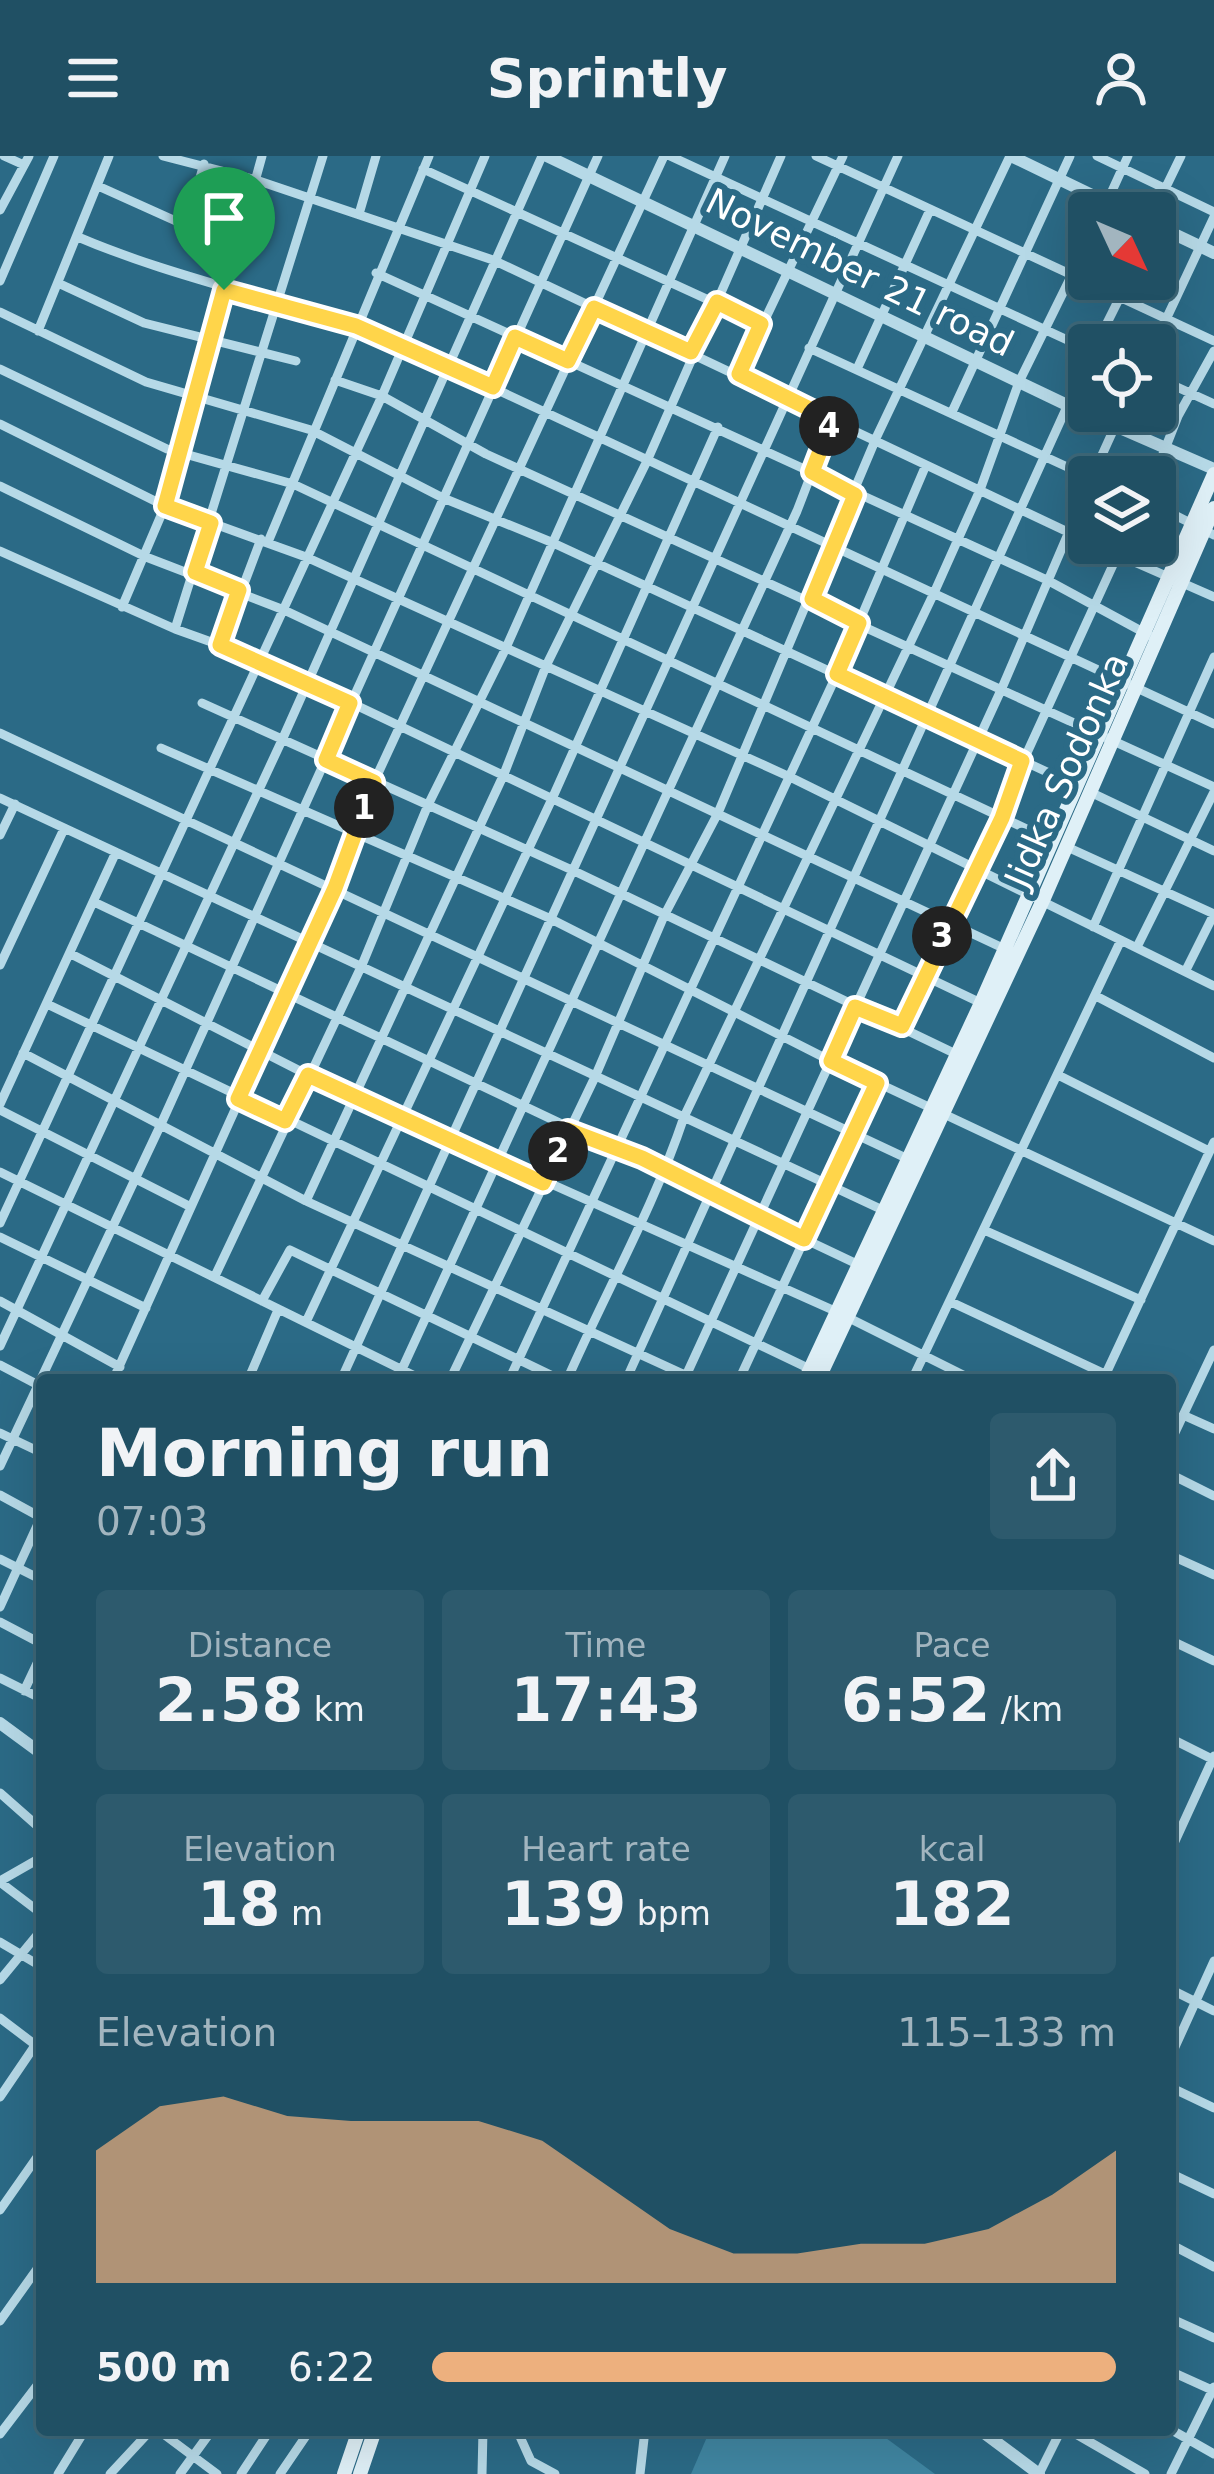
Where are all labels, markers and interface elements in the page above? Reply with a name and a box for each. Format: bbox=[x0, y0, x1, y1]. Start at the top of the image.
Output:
icon: menu bbox=[60, 45, 126, 111]
icon: person bbox=[1088, 45, 1154, 111]
text: Sprintly bbox=[487, 47, 727, 110]
pin bbox=[173, 167, 275, 290]
street label: November 21 road bbox=[699, 180, 1020, 365]
icon: arrive bbox=[191, 185, 257, 251]
north arrow bbox=[1068, 192, 1176, 300]
map controls bbox=[1068, 192, 1176, 564]
button: locate bbox=[1068, 324, 1176, 432]
pin: 4 bbox=[799, 396, 859, 456]
text: 4 bbox=[818, 406, 840, 445]
button: layers bbox=[1068, 456, 1176, 564]
street label: Jidka Sodonka bbox=[996, 647, 1136, 895]
pin: 1 bbox=[334, 778, 394, 838]
text: 1 bbox=[353, 788, 375, 827]
pin: 3 bbox=[912, 906, 972, 966]
text: 3 bbox=[931, 916, 953, 955]
pin: 2 bbox=[528, 1121, 588, 1181]
text: 2 bbox=[547, 1131, 569, 1170]
button: share bbox=[990, 1413, 1116, 1539]
text: Morning run bbox=[96, 1415, 553, 1492]
text: 07:03 bbox=[96, 1499, 208, 1544]
text: Distance bbox=[188, 1626, 332, 1665]
text: Time bbox=[566, 1626, 646, 1665]
text: Pace bbox=[913, 1626, 991, 1665]
text: 2.58 bbox=[155, 1665, 303, 1735]
text: 17:43 bbox=[511, 1665, 702, 1735]
text: 6:52 bbox=[841, 1665, 990, 1735]
text: km bbox=[303, 1690, 365, 1729]
text: /km bbox=[990, 1690, 1063, 1729]
text: Elevation bbox=[183, 1830, 337, 1869]
text: Heart rate bbox=[521, 1830, 691, 1869]
text: kcal bbox=[919, 1830, 985, 1869]
text: 18 bbox=[197, 1869, 280, 1939]
text: 139 bbox=[501, 1869, 626, 1939]
text: 182 bbox=[889, 1869, 1015, 1939]
text: m bbox=[280, 1894, 323, 1933]
text: bpm bbox=[626, 1894, 711, 1933]
text: Elevation bbox=[96, 2010, 277, 2055]
text: 115–133 m bbox=[897, 2010, 1116, 2055]
text: 500 m bbox=[96, 2345, 232, 2390]
text: 6:22 bbox=[288, 2345, 376, 2390]

